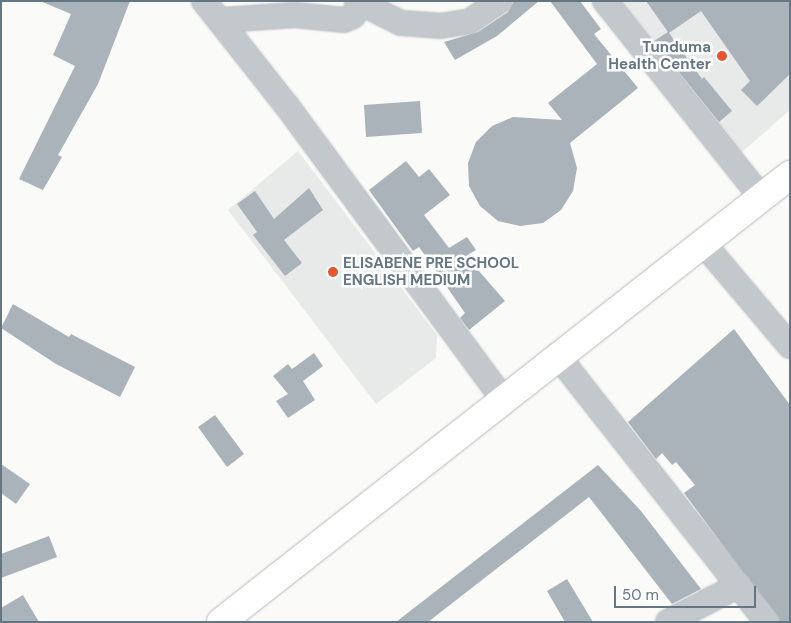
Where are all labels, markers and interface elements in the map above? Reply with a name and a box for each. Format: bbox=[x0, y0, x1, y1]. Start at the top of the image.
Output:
place label: Tunduma Health Center bbox=[608, 38, 711, 73]
marker: Tunduma Health Center bbox=[715, 49, 729, 63]
place label: ELISABENE PRE SCHOOL ENGLISH MEDIUM bbox=[343, 254, 519, 289]
marker: ELISABENE PRE SCHOOL ENGLISH MEDIUM bbox=[327, 266, 339, 278]
scale bar bbox=[616, 576, 758, 608]
text: 50 m bbox=[622, 585, 659, 605]

